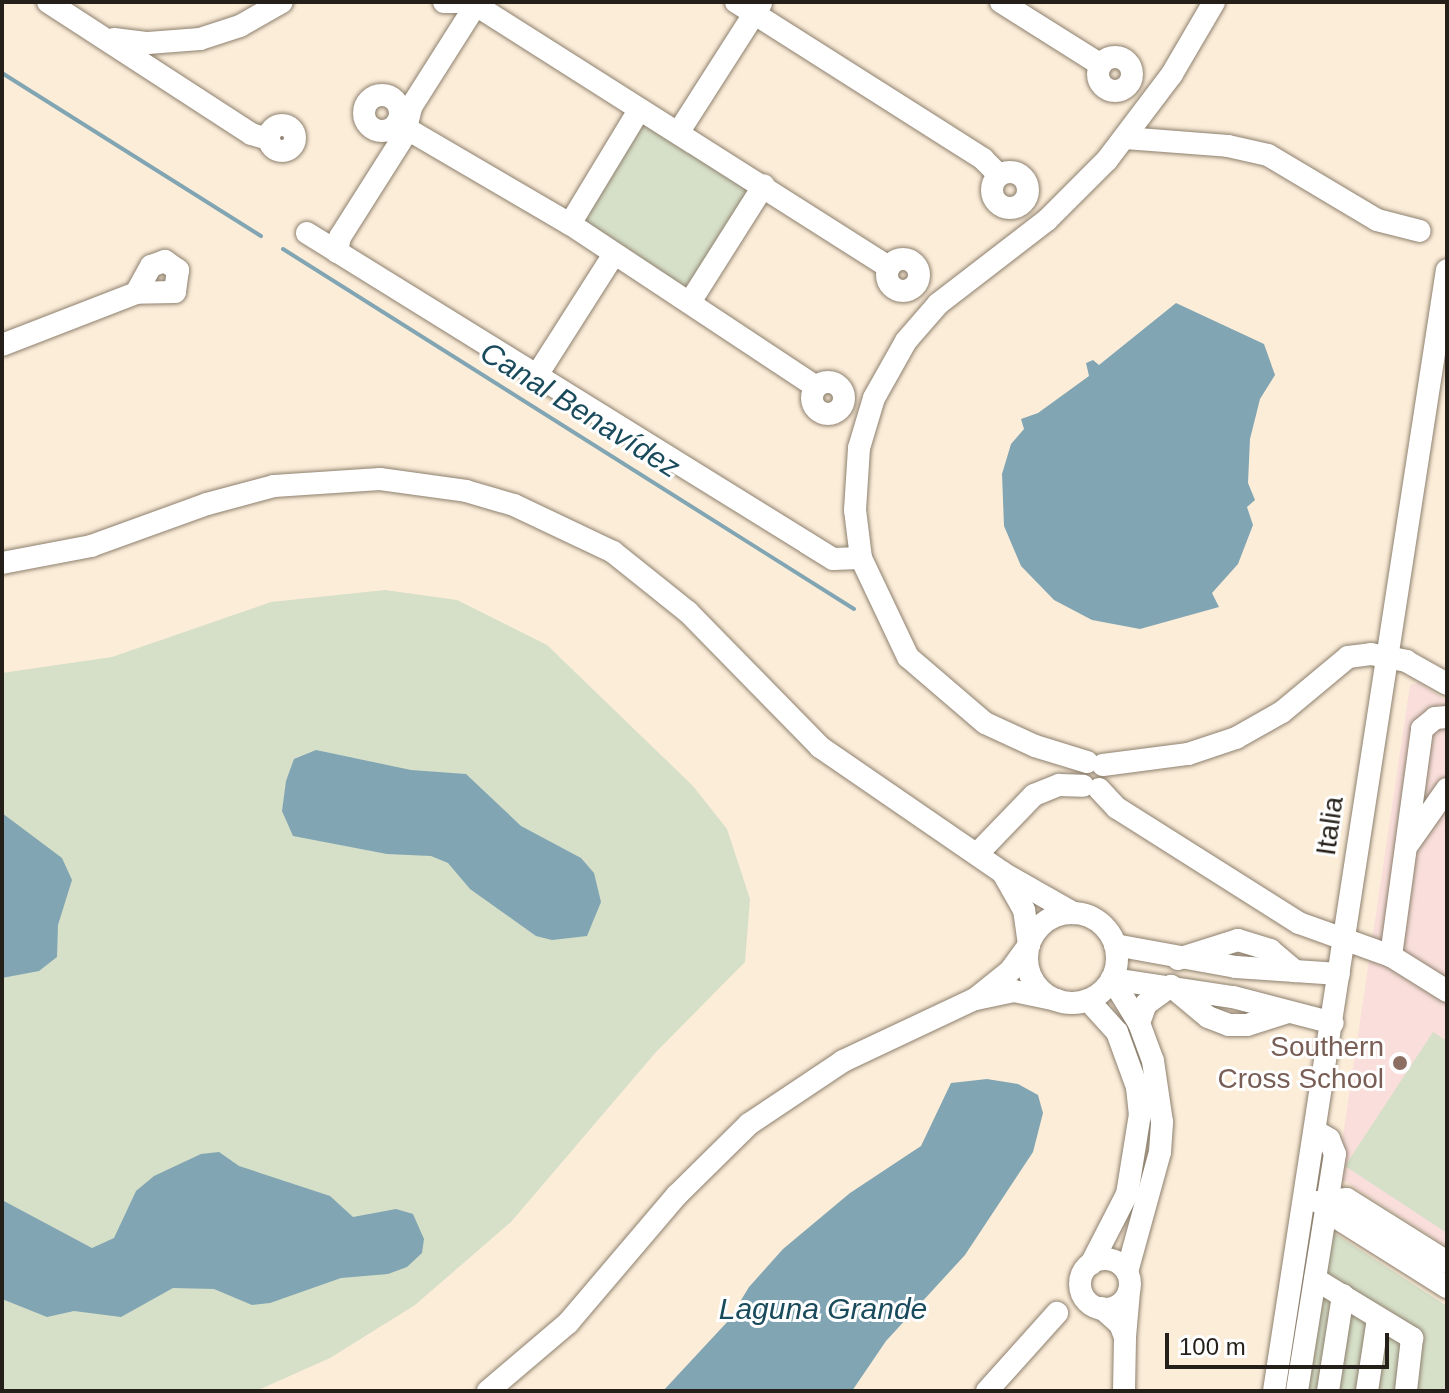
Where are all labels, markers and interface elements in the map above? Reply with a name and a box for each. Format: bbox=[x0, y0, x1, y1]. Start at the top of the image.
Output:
water label: Canal Benavídez bbox=[474, 334, 686, 486]
street label: Italia bbox=[1309, 794, 1351, 858]
place label: Southern Cross School bbox=[1217, 1030, 1384, 1096]
marker: Southern Cross School bbox=[1391, 1054, 1409, 1072]
water label: Laguna Grande bbox=[719, 1291, 927, 1327]
scale bar bbox=[1169, 1317, 1393, 1367]
text: 100 m bbox=[1179, 1333, 1246, 1360]

